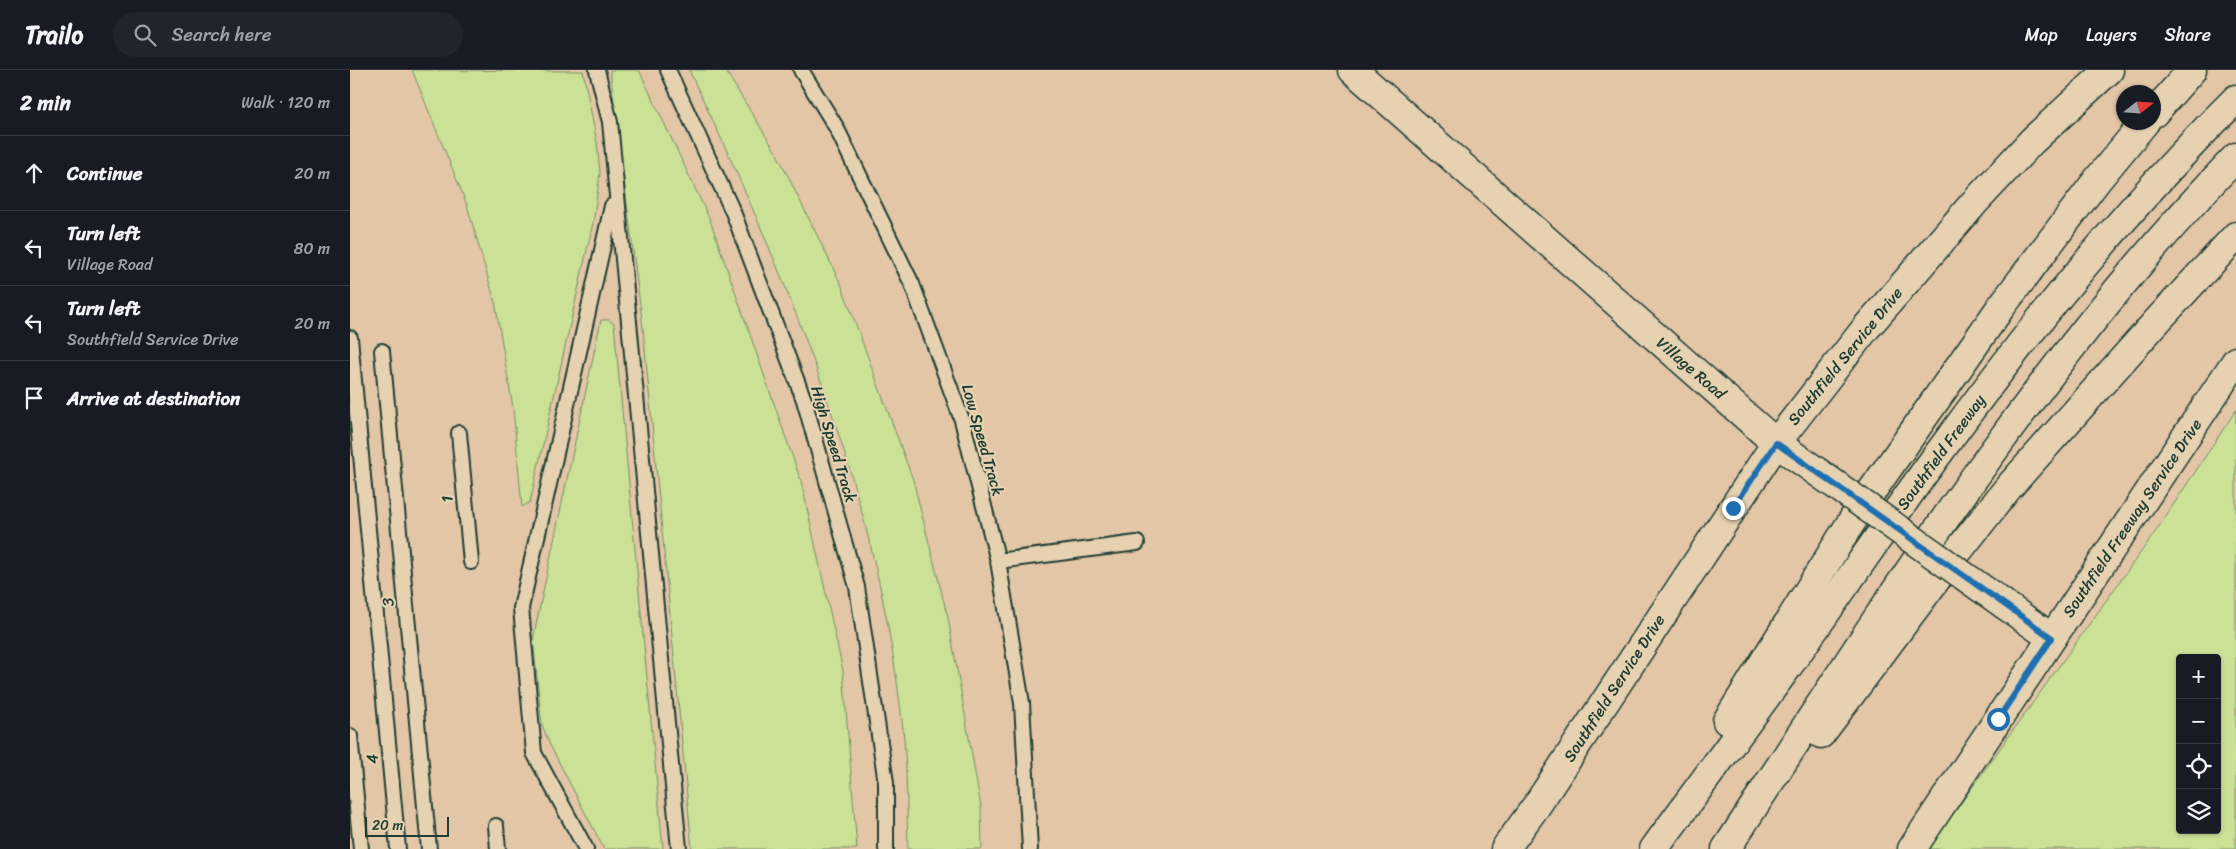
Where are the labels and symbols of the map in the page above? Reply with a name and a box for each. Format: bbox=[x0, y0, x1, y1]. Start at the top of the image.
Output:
north arrow bbox=[2116, 85, 2161, 130]
street label: Southfield Service Drive bbox=[1780, 280, 1910, 432]
street label: Village Road bbox=[1649, 329, 1734, 408]
street label: Low Speed Track bbox=[953, 381, 1013, 499]
street label: High Speed Track bbox=[802, 382, 866, 507]
street label: Southfield Freeway bbox=[1889, 387, 1994, 516]
street label: Southfield Freeway Service Drive bbox=[2054, 413, 2210, 623]
street label: 1 bbox=[432, 494, 462, 504]
route end bbox=[1722, 497, 1745, 520]
street label: 3 bbox=[373, 596, 403, 608]
street label: Southfield Service Drive bbox=[1555, 608, 1673, 768]
route start bbox=[1987, 708, 2010, 731]
street label: 4 bbox=[357, 753, 387, 765]
scale bar bbox=[365, 814, 449, 837]

